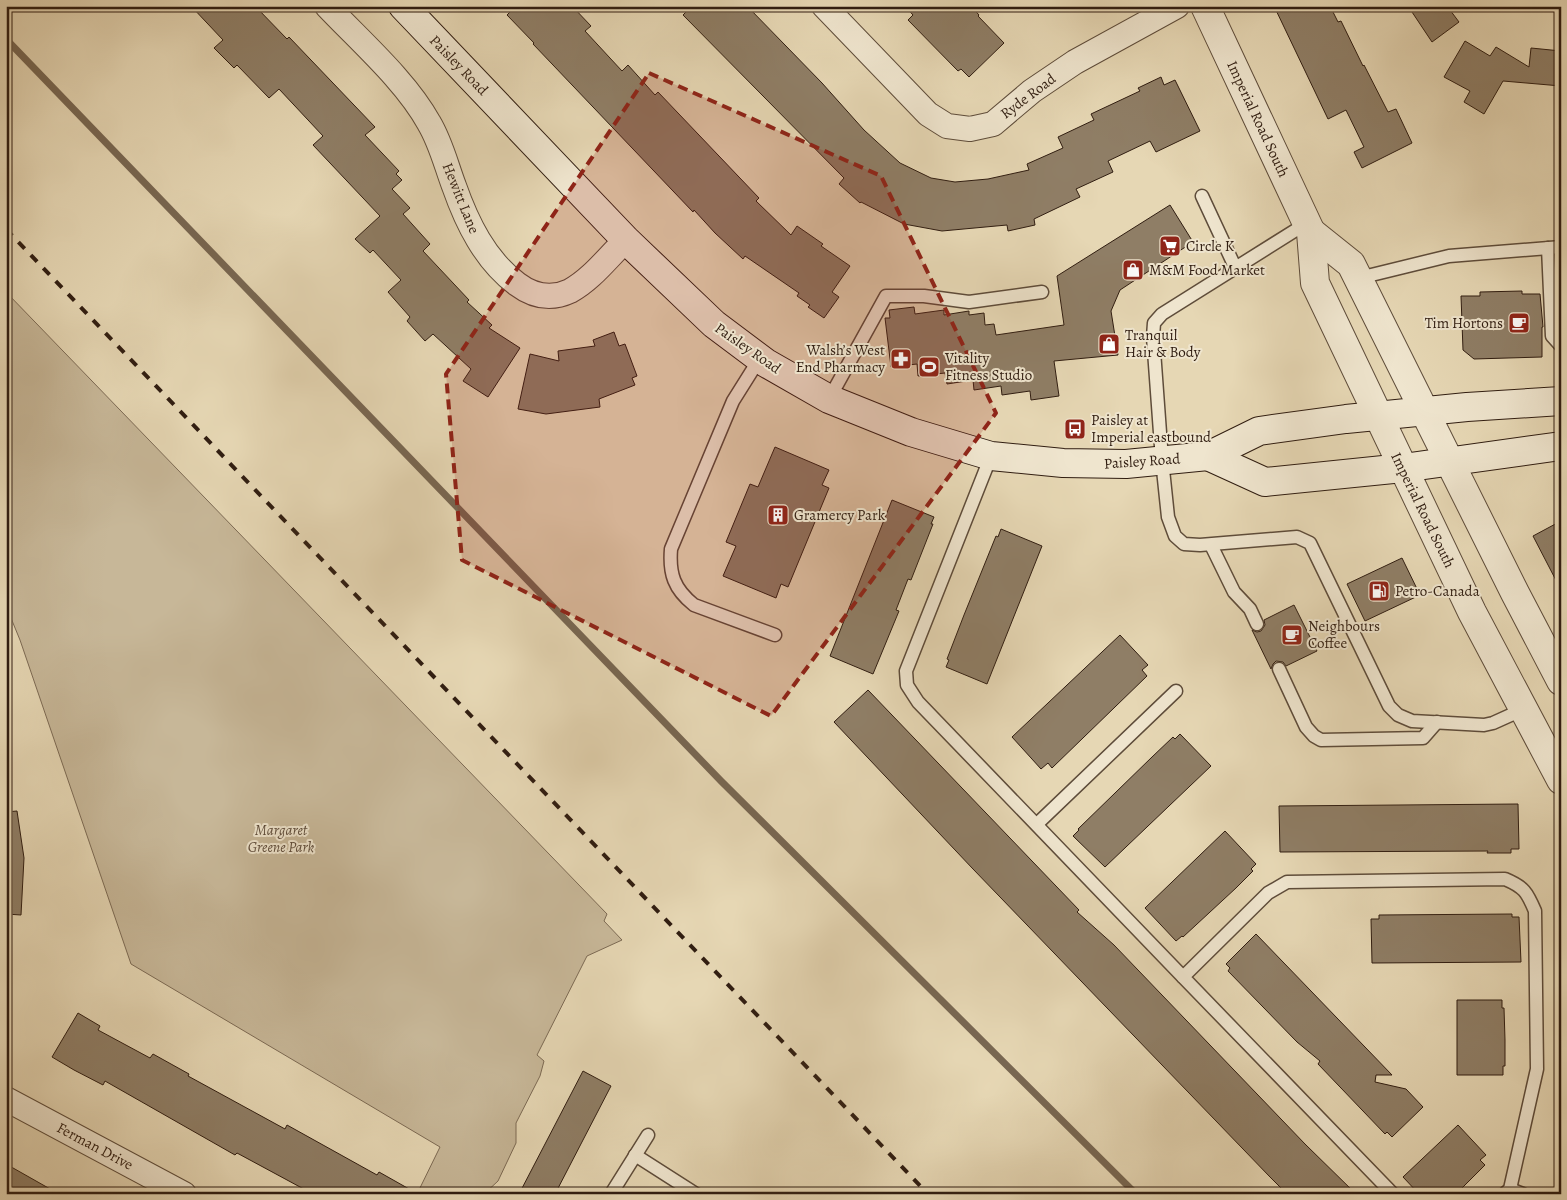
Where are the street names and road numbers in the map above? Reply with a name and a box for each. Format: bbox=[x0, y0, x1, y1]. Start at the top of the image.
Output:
street label: Paisley Road bbox=[425, 31, 493, 100]
street label: Imperial Road South bbox=[1222, 57, 1294, 181]
street label: Ryde Road bbox=[996, 68, 1060, 123]
street label: Hewitt Lane bbox=[438, 160, 484, 237]
street label: Paisley Road bbox=[711, 318, 786, 379]
street label: Paisley Road bbox=[1103, 448, 1182, 474]
street label: Imperial Road South bbox=[1386, 449, 1460, 571]
street label: Ferman Drive bbox=[53, 1117, 137, 1175]

